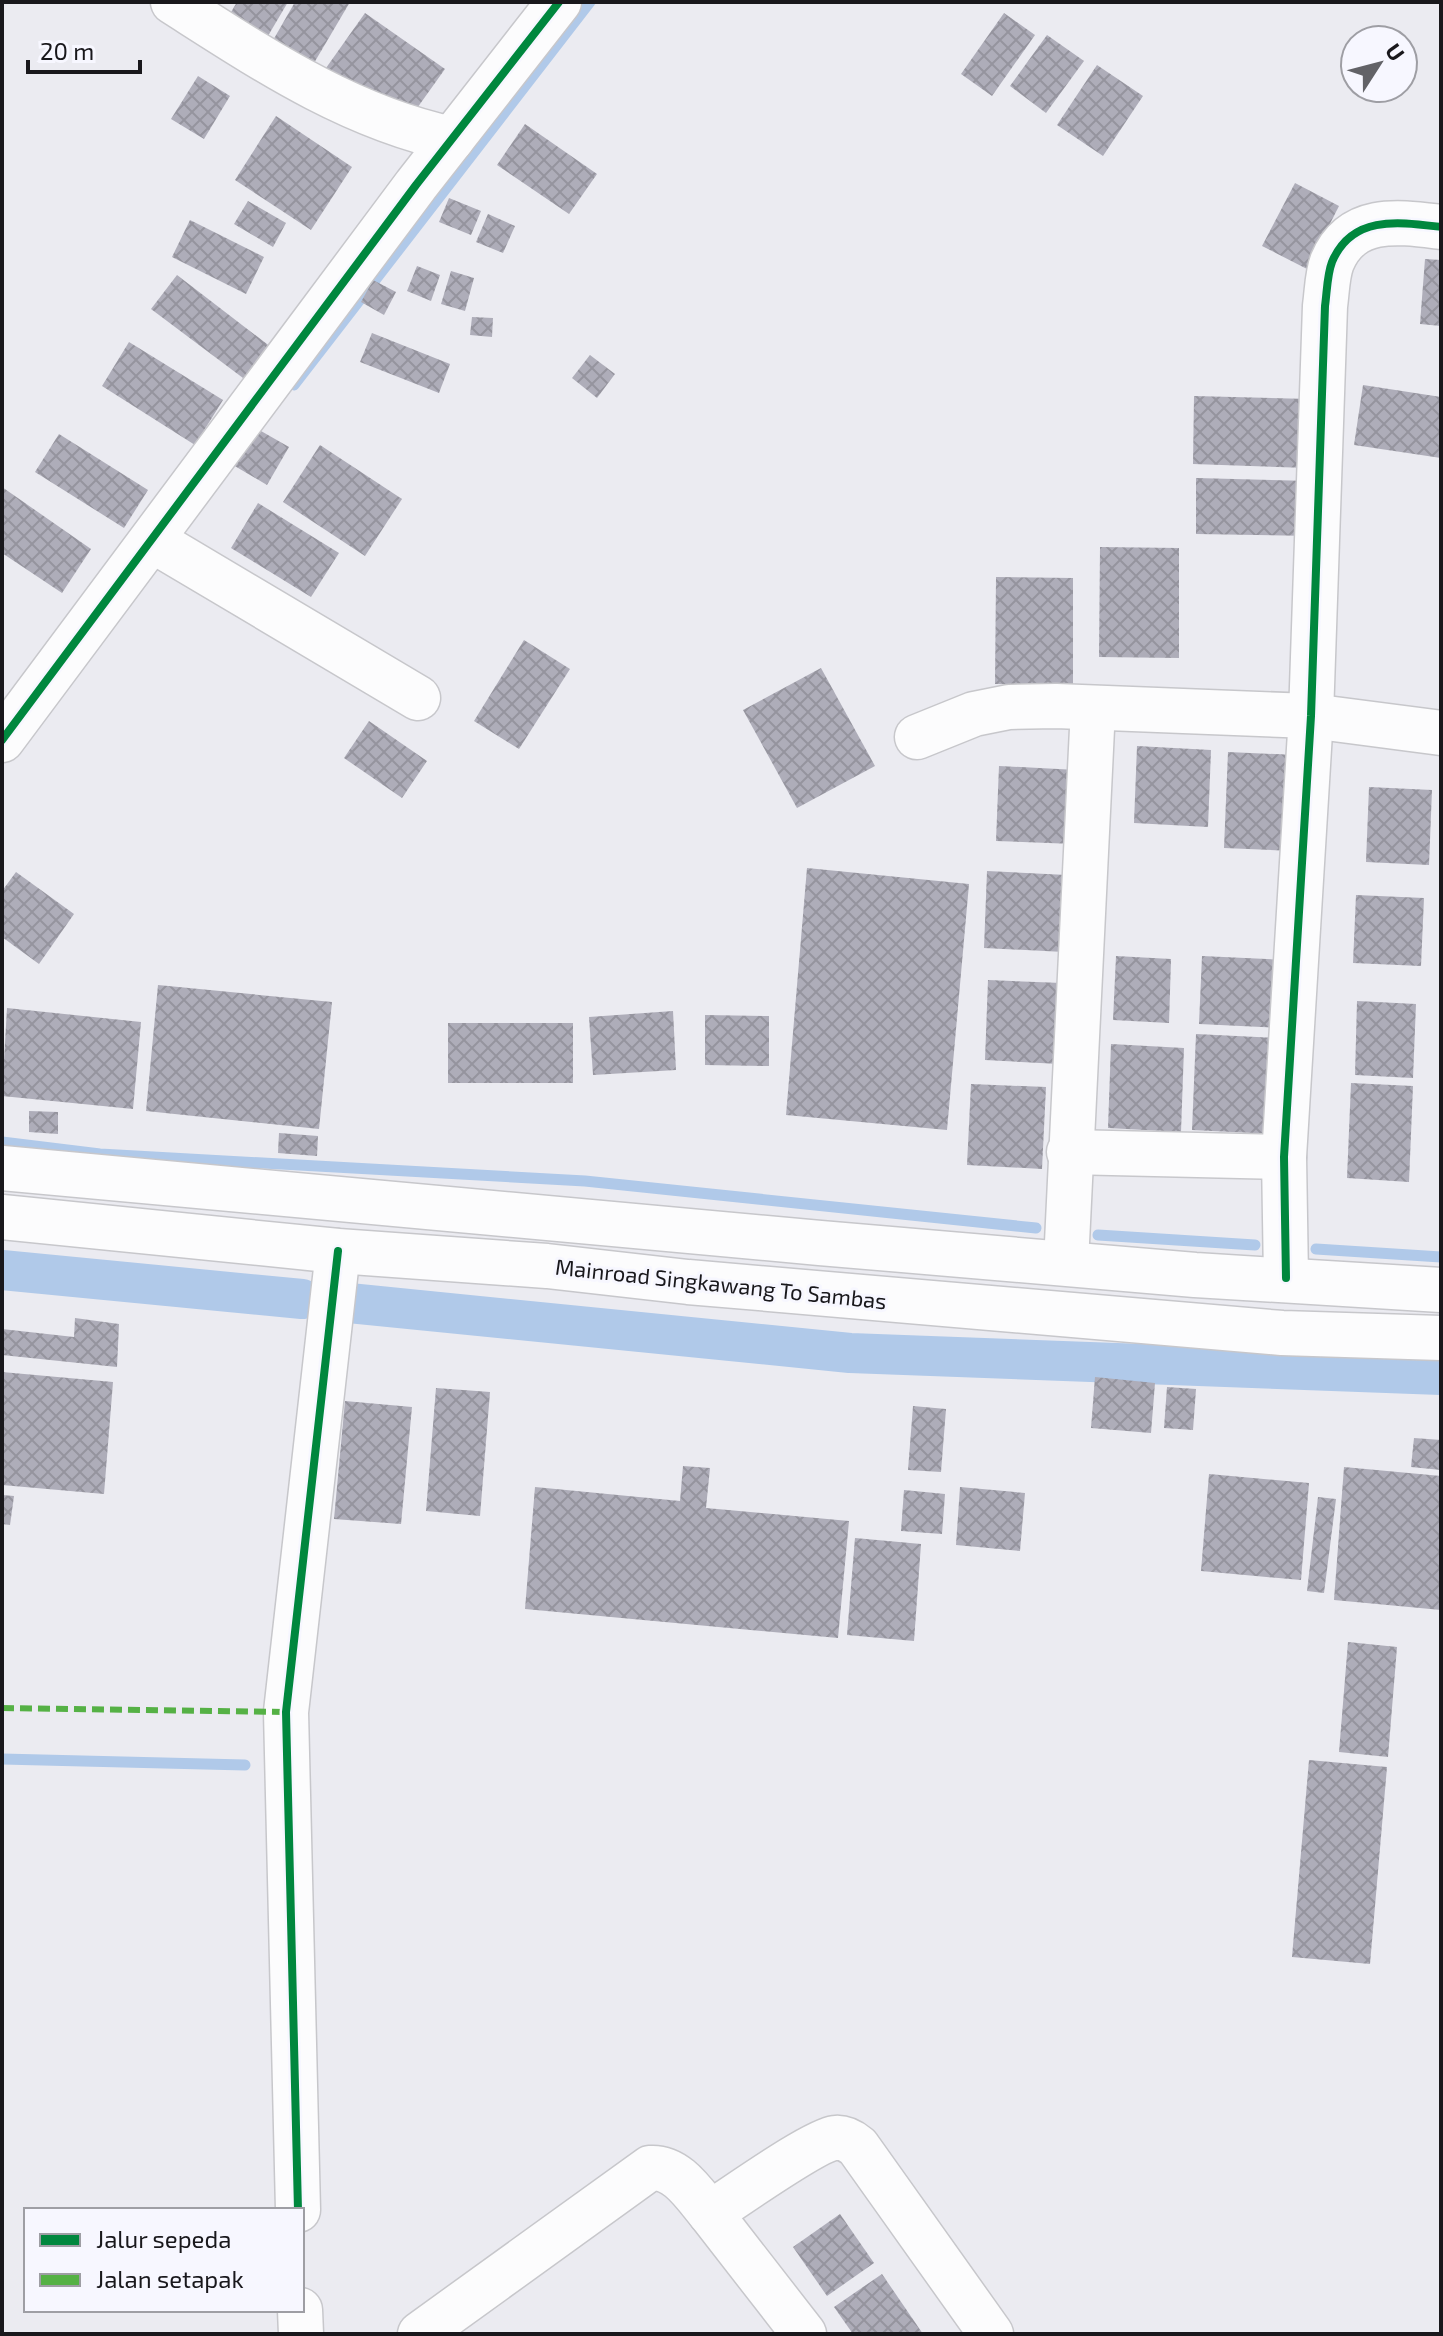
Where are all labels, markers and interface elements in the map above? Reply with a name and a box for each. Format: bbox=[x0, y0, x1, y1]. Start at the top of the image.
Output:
scale bar bbox=[28, 24, 140, 74]
north arrow bbox=[1339, 24, 1419, 104]
text: 20 m bbox=[40, 36, 94, 65]
text: U bbox=[1381, 38, 1411, 65]
street label: Mainroad Singkawang To Sambas bbox=[554, 1253, 888, 1313]
legend bbox=[24, 2208, 304, 2312]
text: Jalur sepeda bbox=[96, 2224, 231, 2253]
text: Jalan setapak bbox=[96, 2264, 244, 2293]

